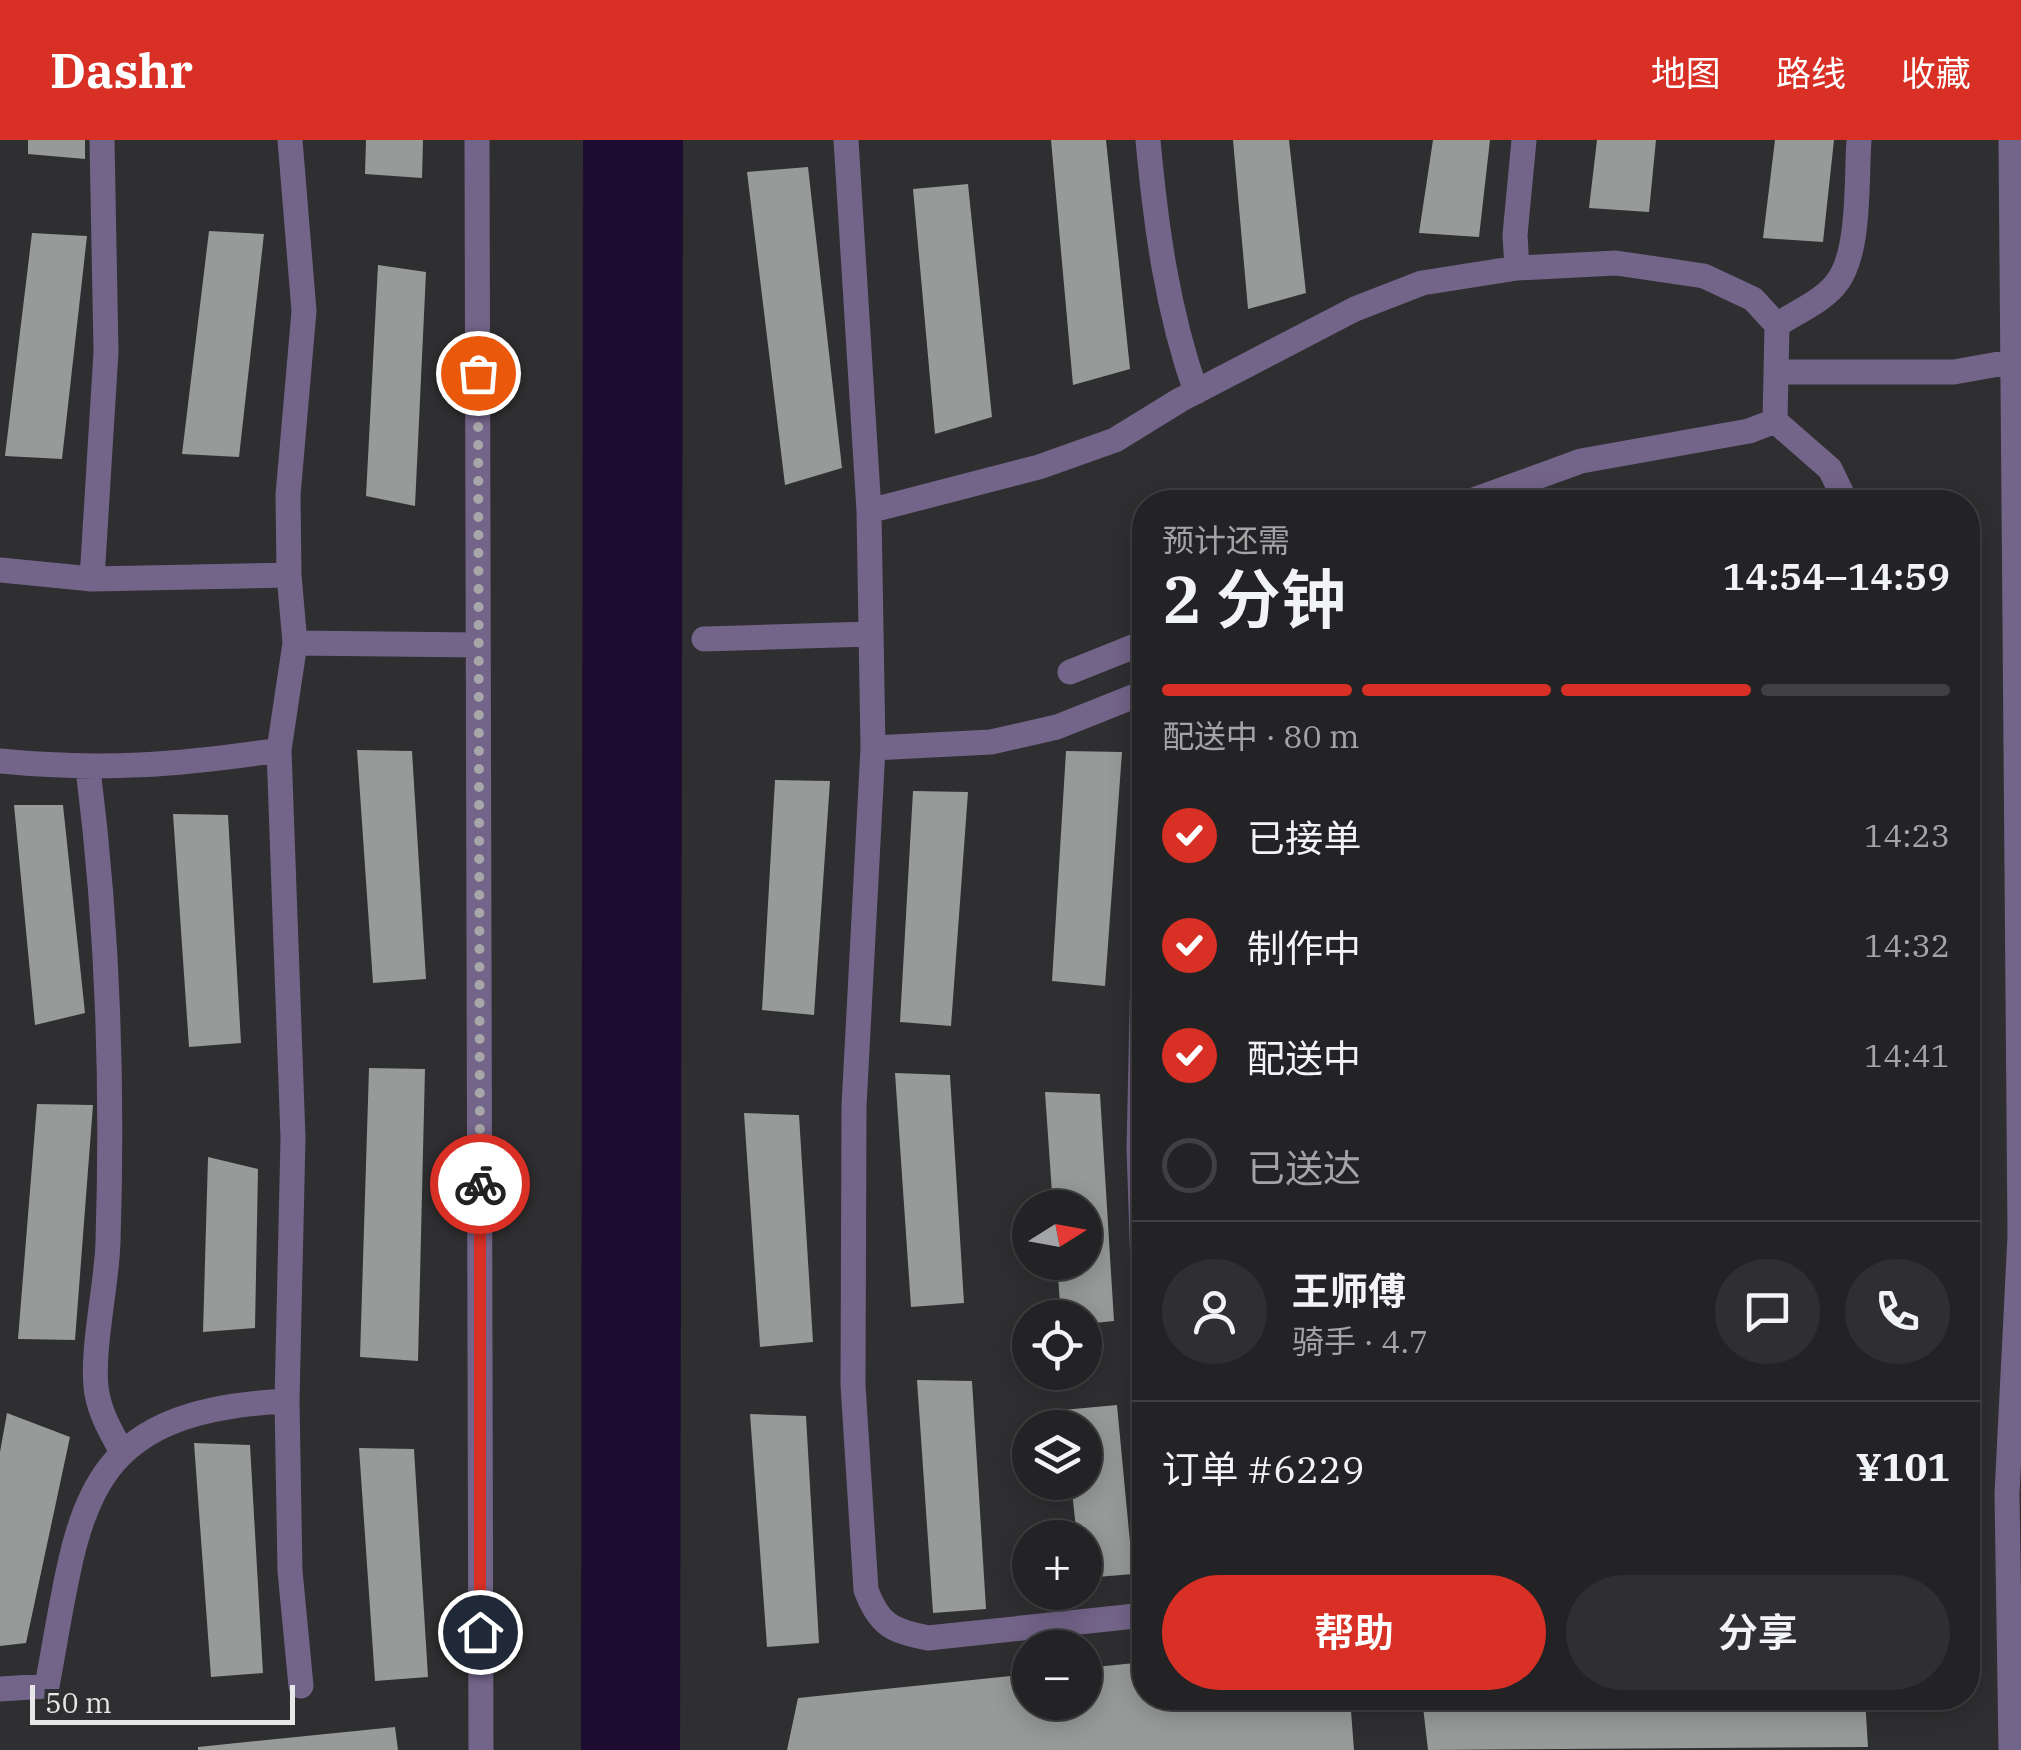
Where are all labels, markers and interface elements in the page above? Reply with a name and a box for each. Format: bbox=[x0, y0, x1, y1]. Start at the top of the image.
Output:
text: Dashr bbox=[50, 39, 193, 101]
text: 地图 bbox=[1651, 50, 1721, 96]
text: 路线 bbox=[1776, 50, 1846, 96]
text: 收藏 bbox=[1901, 50, 1971, 96]
pin bbox=[436, 331, 521, 416]
icon: bag bbox=[451, 346, 506, 401]
text: 预计还需 bbox=[1162, 519, 1290, 561]
text: 14:54–14:59 bbox=[1723, 551, 1950, 600]
text: 2 分钟 bbox=[1162, 556, 1346, 641]
text: 配送中 · 80 m bbox=[1162, 715, 1360, 757]
icon: check bbox=[1162, 808, 1217, 863]
text: 已接单 bbox=[1247, 813, 1361, 862]
text: 14:23 bbox=[1864, 814, 1950, 856]
icon: check bbox=[1162, 918, 1217, 973]
text: 制作中 bbox=[1247, 923, 1361, 972]
text: 14:32 bbox=[1864, 924, 1950, 966]
icon: check bbox=[1162, 1028, 1217, 1083]
text: 配送中 bbox=[1247, 1033, 1361, 1082]
text: 14:41 bbox=[1864, 1034, 1950, 1076]
courier bbox=[430, 1134, 530, 1234]
text: 已送达 bbox=[1247, 1143, 1361, 1192]
icon: bike bbox=[453, 1157, 508, 1212]
north arrow bbox=[1012, 1190, 1102, 1280]
map controls bbox=[1012, 1190, 1102, 1720]
button: person bbox=[1162, 1259, 1267, 1364]
button: chat bbox=[1715, 1259, 1820, 1364]
button: phone bbox=[1845, 1259, 1950, 1364]
text: 王师傅 bbox=[1292, 1266, 1406, 1315]
button: locate bbox=[1012, 1300, 1102, 1390]
text: 骑手 · 4.7 bbox=[1292, 1320, 1428, 1362]
button: layers bbox=[1012, 1410, 1102, 1500]
text: ¥101 bbox=[1856, 1442, 1950, 1491]
text: 订单 #6229 bbox=[1162, 1444, 1364, 1493]
button: + bbox=[1012, 1520, 1102, 1610]
button: 帮助 bbox=[1162, 1575, 1546, 1690]
button: 分享 bbox=[1566, 1575, 1950, 1690]
pin bbox=[438, 1590, 523, 1675]
icon: home bbox=[453, 1605, 508, 1660]
button: − bbox=[1012, 1630, 1102, 1720]
scale bar bbox=[30, 1680, 295, 1724]
text: 50 m bbox=[45, 1684, 112, 1721]

